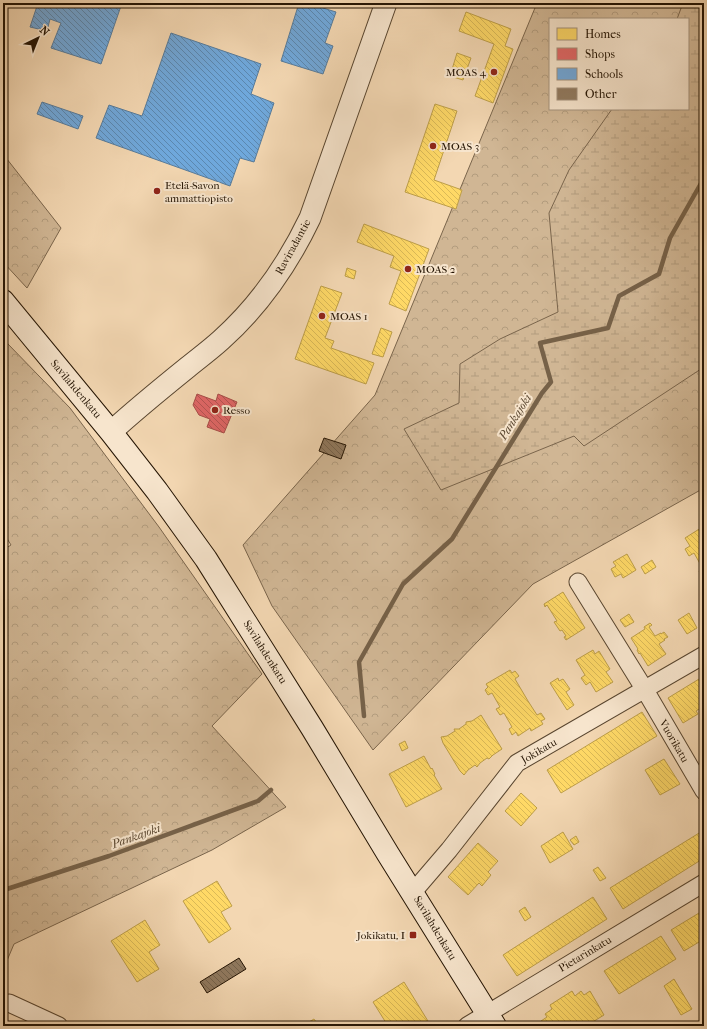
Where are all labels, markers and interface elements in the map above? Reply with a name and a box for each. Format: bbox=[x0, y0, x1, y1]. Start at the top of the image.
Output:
north arrow bbox=[18, 18, 58, 58]
legend bbox=[549, 18, 689, 110]
text: N bbox=[37, 23, 52, 39]
text: Homes bbox=[585, 27, 621, 41]
text: Shops bbox=[585, 47, 615, 61]
place label: MOAS 4 bbox=[446, 66, 486, 79]
marker: MOAS 4 bbox=[489, 67, 499, 77]
text: Schools bbox=[585, 67, 624, 81]
text: Other bbox=[585, 87, 617, 101]
place label: MOAS 3 bbox=[441, 140, 479, 153]
marker: MOAS 3 bbox=[428, 141, 438, 151]
place label: Etelä-Savon ammattiopisto bbox=[165, 179, 233, 205]
marker: Etelä-Savon ammattiopisto bbox=[152, 186, 162, 196]
street label: Raviradantie bbox=[272, 216, 314, 277]
place label: MOAS 2 bbox=[416, 263, 456, 276]
marker: MOAS 2 bbox=[403, 264, 413, 274]
place label: MOAS 1 bbox=[330, 310, 368, 323]
marker: MOAS 1 bbox=[317, 311, 327, 321]
street label: Savilahdenkatu bbox=[48, 357, 105, 421]
water label: Pankajoki bbox=[495, 390, 535, 443]
place label: Resso bbox=[223, 404, 250, 417]
marker: Resso bbox=[210, 405, 220, 415]
street label: Savilahdenkatu bbox=[240, 618, 290, 687]
street label: Vuorikatu bbox=[656, 716, 692, 765]
street label: Jokikatu bbox=[518, 735, 560, 767]
water label: Pankajoki bbox=[109, 820, 164, 852]
street label: Savilahdenkatu bbox=[411, 894, 460, 963]
place label: Jokikatu, I bbox=[356, 929, 406, 942]
marker: Jokikatu, I bbox=[408, 930, 418, 940]
street label: Pietarinkatu bbox=[556, 933, 614, 975]

